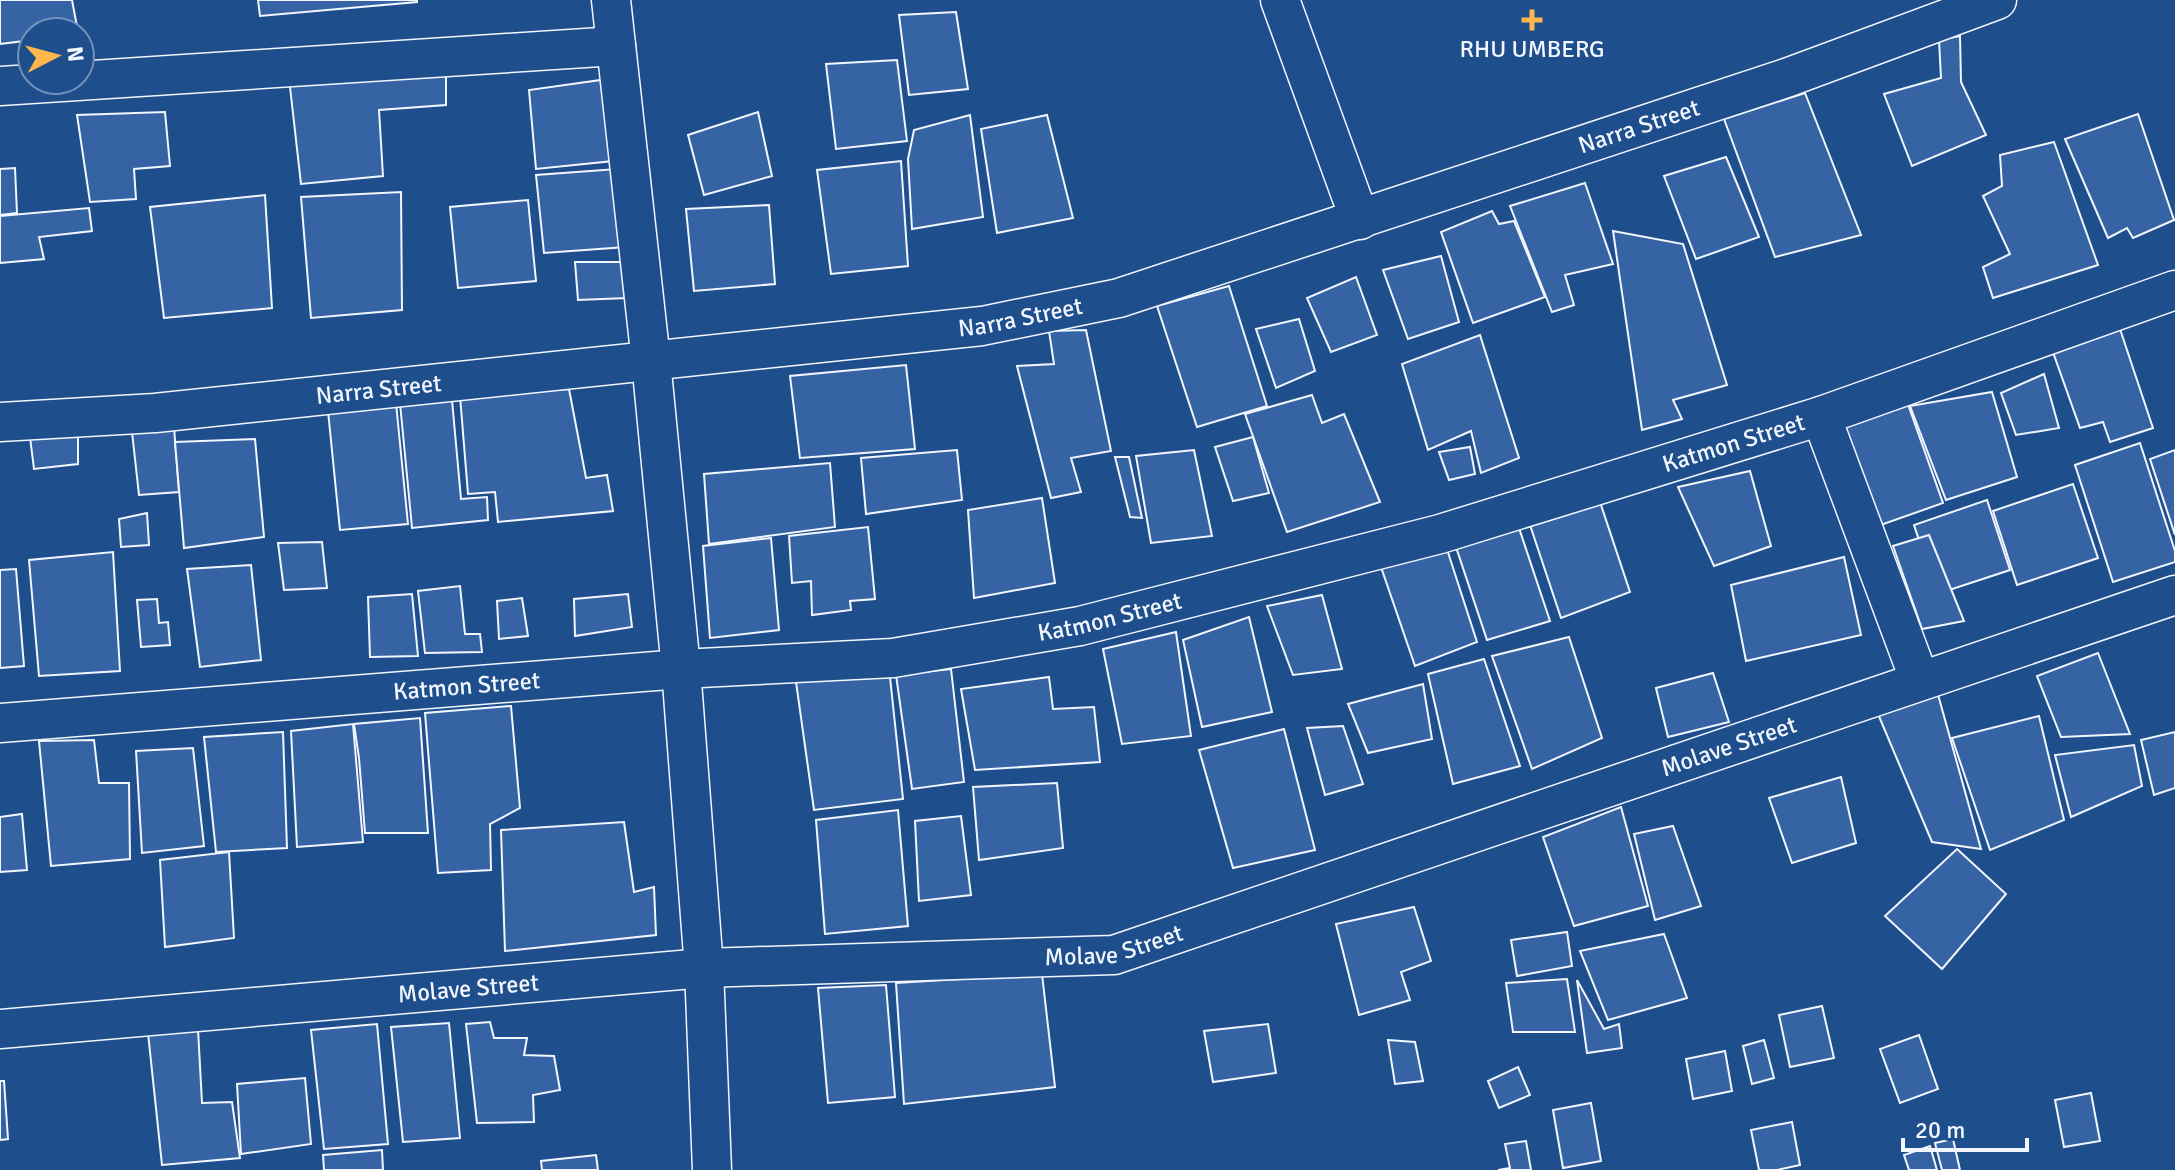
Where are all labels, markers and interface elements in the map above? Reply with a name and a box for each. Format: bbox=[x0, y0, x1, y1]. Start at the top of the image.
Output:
marker: RHU UMBERG bbox=[1521, 9, 1543, 31]
north arrow bbox=[16, 16, 96, 96]
place label: RHU UMBERG bbox=[1460, 34, 1604, 64]
text: N bbox=[61, 45, 90, 63]
street label: Narra Street bbox=[1574, 93, 1703, 161]
street label: Narra Street bbox=[957, 291, 1085, 343]
street label: Narra Street bbox=[314, 368, 443, 411]
street label: Katmon Street bbox=[1659, 407, 1808, 479]
street label: Katmon Street bbox=[1035, 586, 1185, 648]
street label: Katmon Street bbox=[392, 665, 541, 707]
street label: Molave Street bbox=[1657, 710, 1800, 783]
street label: Molave Street bbox=[1044, 918, 1187, 972]
street label: Molave Street bbox=[397, 967, 540, 1009]
scale bar bbox=[1903, 1102, 2027, 1152]
text: 20 m bbox=[1915, 1115, 1965, 1145]

